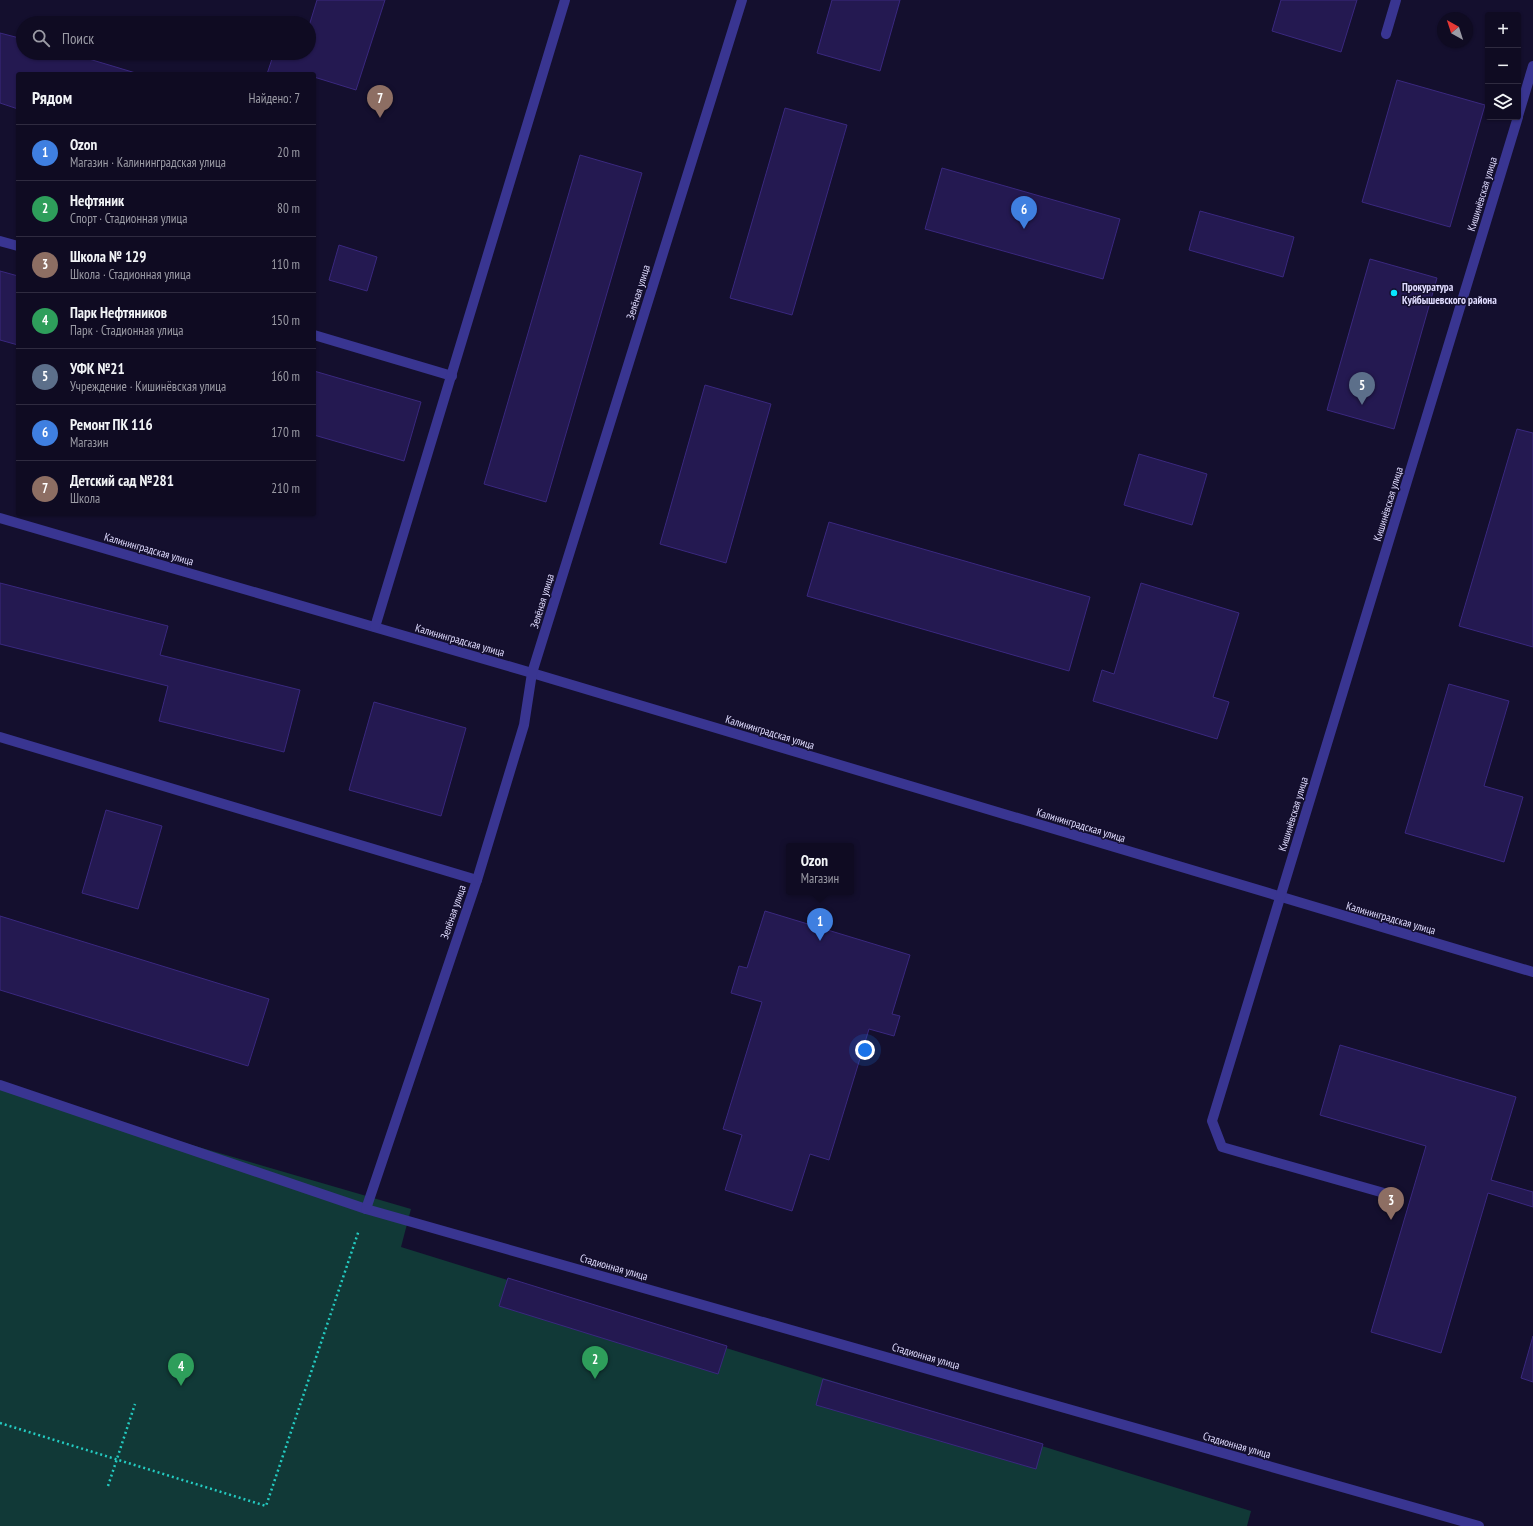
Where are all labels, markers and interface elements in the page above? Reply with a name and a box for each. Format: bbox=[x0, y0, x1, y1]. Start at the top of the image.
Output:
north arrow bbox=[1437, 12, 1473, 48]
map controls bbox=[1485, 12, 1521, 120]
button: + bbox=[1485, 12, 1521, 48]
search box bbox=[16, 16, 316, 60]
icon: search bbox=[30, 27, 52, 49]
text: Поиск bbox=[62, 29, 94, 48]
button: − bbox=[1485, 48, 1521, 84]
button: layers bbox=[1485, 84, 1521, 120]
pin: 7 bbox=[367, 85, 393, 118]
text: Рядом bbox=[32, 87, 72, 109]
text: Найдено: 7 bbox=[249, 90, 300, 107]
text: Ozon bbox=[70, 135, 97, 154]
text: 1 bbox=[42, 144, 48, 161]
text: 20 m bbox=[277, 144, 300, 161]
text: Магазин · Калининградская улица bbox=[70, 154, 226, 171]
street label: Кишинёвская улица bbox=[1464, 155, 1500, 233]
text: Нефтяник bbox=[70, 191, 124, 210]
pin: 6 bbox=[1011, 196, 1037, 229]
text: 2 bbox=[42, 200, 48, 217]
text: 80 m bbox=[277, 200, 300, 217]
text: Спорт · Стадионная улица bbox=[70, 210, 187, 227]
text: Школа № 129 bbox=[70, 247, 146, 266]
text: 3 bbox=[42, 256, 48, 273]
text: 110 m bbox=[271, 256, 300, 273]
street label: Зелёная улица bbox=[623, 263, 653, 321]
text: Школа · Стадионная улица bbox=[70, 266, 191, 283]
place label: Прокуратура Куйбышевского района bbox=[1402, 280, 1497, 307]
marker: Прокуратура Куйбышевского района bbox=[1389, 288, 1399, 298]
text: Парк Нефтяников bbox=[70, 303, 167, 322]
text: 4 bbox=[42, 312, 48, 329]
text: 150 m bbox=[271, 312, 300, 329]
text: Парк · Стадионная улица bbox=[70, 322, 184, 339]
text: УФК №21 bbox=[70, 359, 125, 378]
text: 5 bbox=[42, 368, 48, 385]
text: 160 m bbox=[271, 368, 300, 385]
pin: 5 bbox=[1349, 372, 1375, 405]
text: Учреждение · Кишинёвская улица bbox=[70, 378, 226, 395]
text: Ремонт ПК 116 bbox=[70, 415, 153, 434]
text: 6 bbox=[42, 424, 48, 441]
text: 170 m bbox=[271, 424, 300, 441]
text: Магазин bbox=[70, 434, 108, 451]
street label: Кишинёвская улица bbox=[1370, 465, 1406, 543]
text: Детский сад №281 bbox=[70, 471, 174, 490]
text: 7 bbox=[42, 480, 48, 497]
text: 210 m bbox=[271, 480, 300, 497]
text: Школа bbox=[70, 490, 100, 507]
street label: Калининградская улица bbox=[103, 530, 195, 568]
street label: Зелёная улица bbox=[527, 572, 557, 630]
street label: Калининградская улица bbox=[414, 621, 506, 659]
street label: Калининградская улица bbox=[724, 712, 816, 752]
street label: Кишинёвская улица bbox=[1275, 775, 1311, 853]
street label: Калининградская улица bbox=[1035, 805, 1127, 845]
popup bbox=[786, 843, 854, 895]
text: Ozon bbox=[801, 851, 828, 870]
text: Магазин bbox=[801, 870, 839, 887]
street label: Зелёная улица bbox=[437, 883, 469, 941]
street label: Калининградская улица bbox=[1345, 899, 1437, 937]
pin: 1 bbox=[807, 908, 833, 941]
your location bbox=[855, 1040, 875, 1060]
pin: 3 bbox=[1378, 1187, 1404, 1220]
street label: Стадионная улица bbox=[578, 1251, 650, 1283]
street label: Стадионная улица bbox=[890, 1340, 962, 1372]
pin: 2 bbox=[582, 1346, 608, 1379]
pin: 4 bbox=[168, 1353, 194, 1386]
street label: Стадионная улица bbox=[1201, 1429, 1273, 1461]

